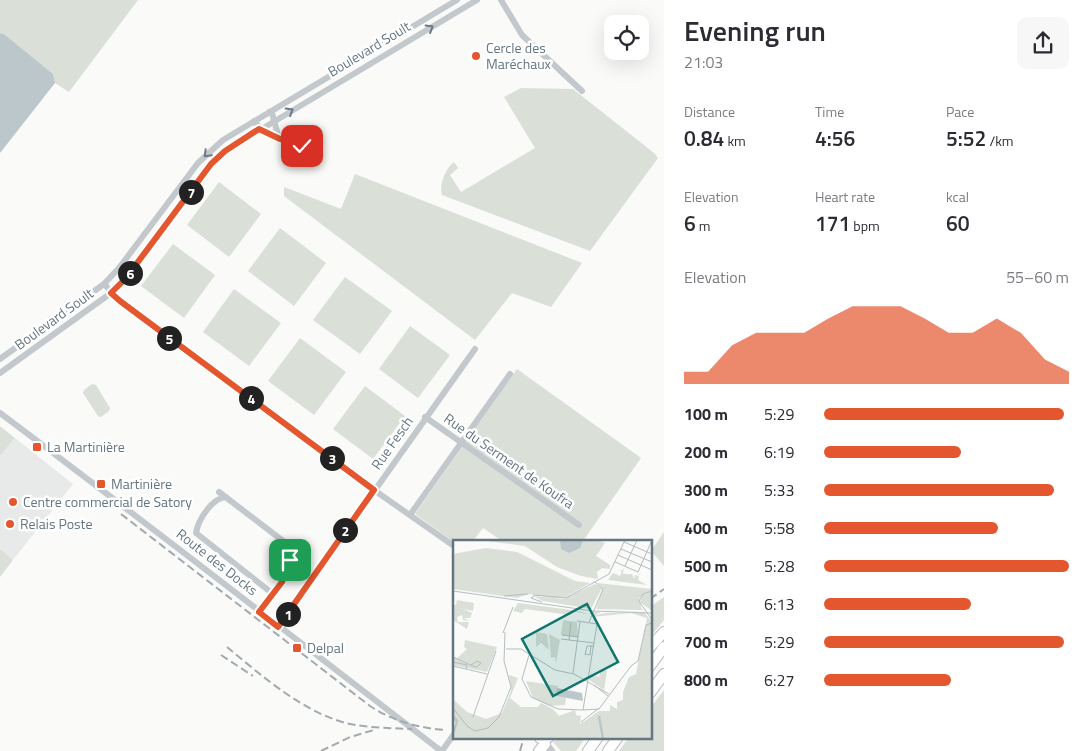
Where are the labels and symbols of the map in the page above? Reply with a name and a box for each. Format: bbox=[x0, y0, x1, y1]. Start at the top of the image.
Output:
street label: Boulevard Soult bbox=[323, 16, 414, 82]
one-way arrow bbox=[424, 24, 433, 34]
place label: Cercle des Maréchaux bbox=[486, 37, 552, 74]
marker: Cercle des Maréchaux bbox=[470, 50, 482, 62]
one-way arrow bbox=[284, 107, 293, 117]
pin bbox=[281, 125, 323, 167]
one-way arrow bbox=[204, 148, 213, 157]
pin: 7 bbox=[178, 180, 204, 204]
pin: 6 bbox=[118, 260, 142, 286]
street label: Boulevard Soult bbox=[10, 283, 98, 354]
pin: 5 bbox=[156, 326, 182, 350]
pin: 4 bbox=[238, 386, 264, 410]
street label: Rue du Serment de Koufra bbox=[440, 408, 579, 513]
street label: Rue Fesch bbox=[366, 412, 418, 474]
place label: La Martinière bbox=[47, 436, 125, 457]
marker: La Martinière bbox=[31, 441, 43, 453]
pin: 3 bbox=[320, 446, 344, 470]
place label: Martinière bbox=[111, 473, 172, 494]
marker: Martinière bbox=[95, 478, 107, 490]
place label: Centre commercial de Satory bbox=[23, 491, 192, 512]
marker: Centre commercial de Satory bbox=[7, 496, 19, 508]
place label: Relais Poste bbox=[20, 513, 93, 534]
marker: Relais Poste bbox=[4, 518, 16, 530]
pin: 2 bbox=[332, 518, 358, 542]
street label: Route des Docks bbox=[172, 523, 262, 600]
pin bbox=[269, 539, 311, 581]
inset map bbox=[453, 540, 652, 738]
pin: 1 bbox=[276, 602, 300, 626]
place label: Delpal bbox=[307, 637, 344, 658]
marker: Delpal bbox=[291, 642, 303, 654]

